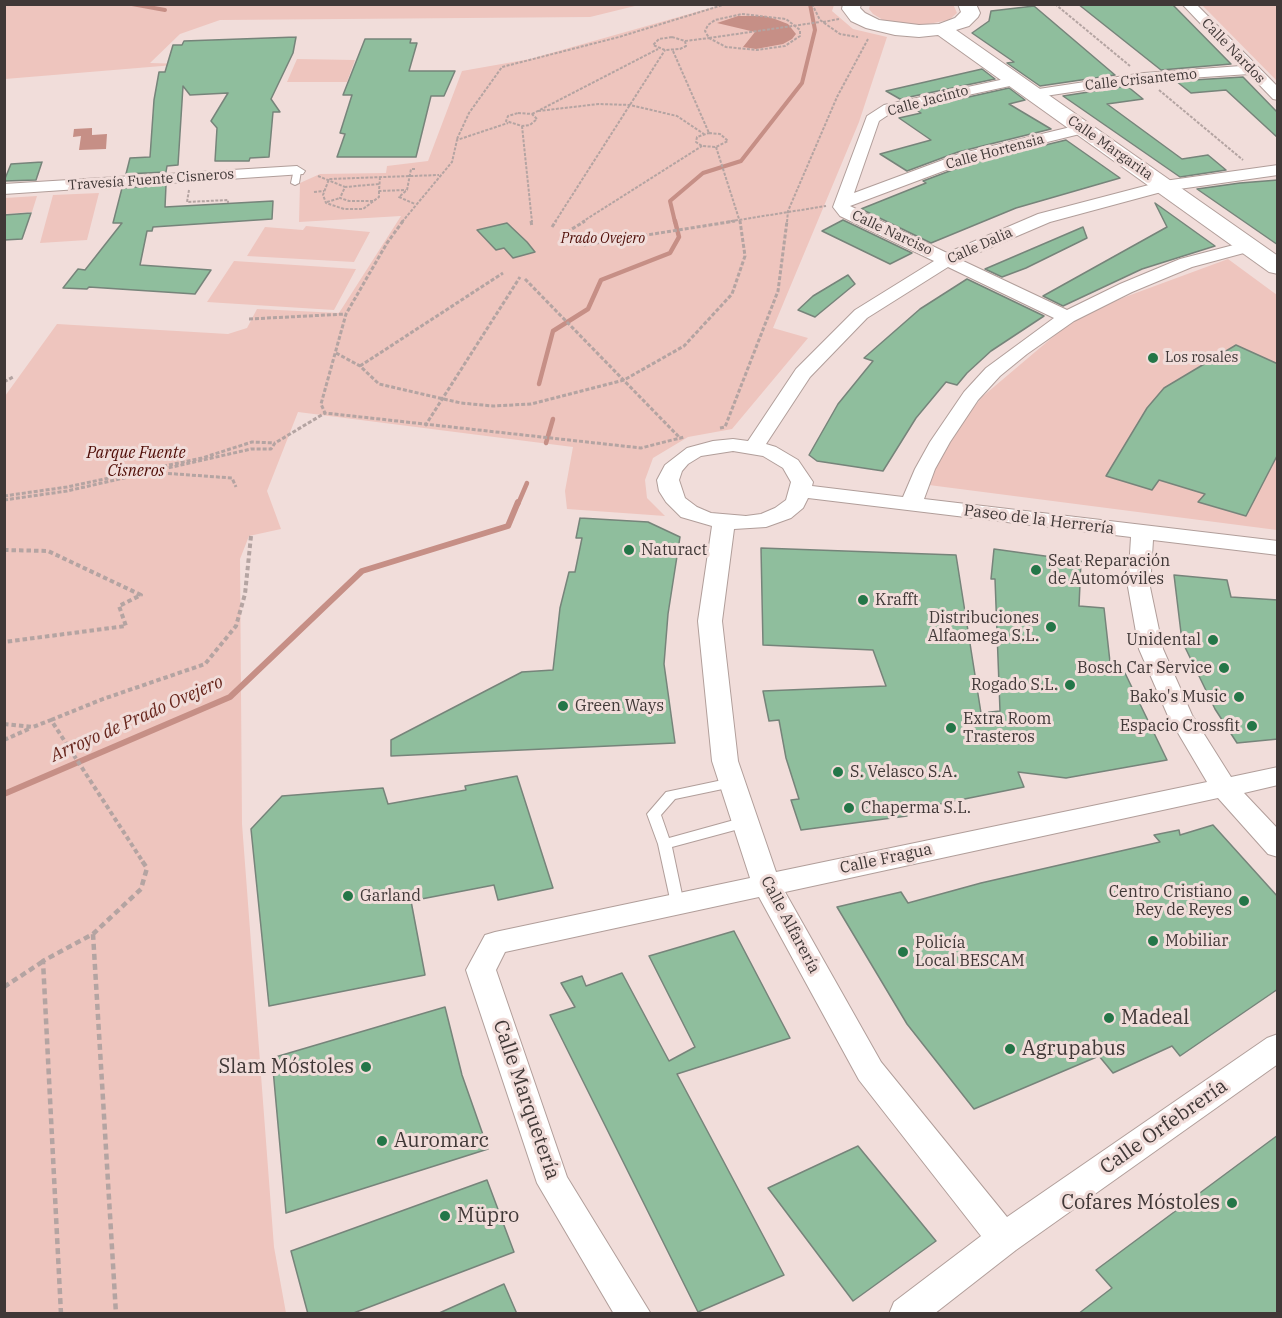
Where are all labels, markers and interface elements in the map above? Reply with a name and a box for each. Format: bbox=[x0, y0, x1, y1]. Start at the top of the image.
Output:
street label: Calle Nardos bbox=[1198, 15, 1268, 87]
street label: Calle Crisantemo bbox=[1084, 66, 1198, 94]
street label: Calle Jacinto bbox=[886, 82, 970, 120]
street label: Calle Margarita bbox=[1064, 112, 1156, 184]
street label: Calle Hortensia bbox=[944, 131, 1046, 173]
street label: Travesía Fuente Cisneros bbox=[67, 166, 235, 194]
street label: Calle Narciso bbox=[849, 207, 935, 259]
street label: Calle Dalia bbox=[945, 224, 1015, 268]
park label: Prado Ovejero bbox=[561, 231, 645, 247]
place label: Los rosales bbox=[1165, 350, 1238, 366]
marker: Los rosales bbox=[1146, 351, 1160, 365]
park label: Parque Fuente Cisneros bbox=[86, 443, 186, 481]
street label: Paseo de la Herrería bbox=[963, 501, 1115, 539]
place label: Naturact bbox=[641, 540, 707, 560]
marker: Naturact bbox=[622, 543, 636, 557]
place label: Seat Reparación de Automóviles bbox=[1048, 551, 1170, 589]
marker: Seat Reparación de Automóviles bbox=[1029, 563, 1043, 577]
place label: Krafft bbox=[875, 590, 918, 610]
marker: Krafft bbox=[856, 593, 870, 607]
place label: Distribuciones Alfaomega S.L. bbox=[928, 608, 1039, 646]
marker: Distribuciones Alfaomega S.L. bbox=[1044, 620, 1058, 634]
place label: Unidental bbox=[1126, 630, 1201, 650]
marker: Unidental bbox=[1206, 633, 1220, 647]
place label: Bosch Car Service bbox=[1077, 658, 1212, 678]
marker: Bosch Car Service bbox=[1217, 661, 1231, 675]
water label: Arroyo de Prado Ovejero bbox=[47, 671, 227, 767]
place label: Rogado S.L. bbox=[971, 675, 1058, 695]
marker: Rogado S.L. bbox=[1063, 678, 1077, 692]
place label: Bako's Music bbox=[1129, 687, 1227, 707]
marker: Bako's Music bbox=[1232, 690, 1246, 704]
place label: Green Ways bbox=[575, 696, 664, 716]
marker: Green Ways bbox=[556, 699, 570, 713]
place label: Extra Room Trasteros bbox=[963, 709, 1051, 747]
place label: Espacio Crossfit bbox=[1120, 716, 1240, 736]
marker: Espacio Crossfit bbox=[1245, 719, 1259, 733]
marker: Extra Room Trasteros bbox=[944, 721, 958, 735]
place label: S. Velasco S.A. bbox=[850, 762, 957, 782]
marker: S. Velasco S.A. bbox=[831, 765, 845, 779]
place label: Chaperma S.L. bbox=[861, 798, 971, 818]
marker: Chaperma S.L. bbox=[842, 801, 856, 815]
street label: Calle Fragua bbox=[838, 840, 934, 878]
street label: Calle Alfarería bbox=[756, 873, 824, 977]
place label: Centro Cristiano Rey de Reyes bbox=[1109, 882, 1232, 920]
place label: Garland bbox=[360, 886, 421, 906]
marker: Garland bbox=[341, 889, 355, 903]
marker: Centro Cristiano Rey de Reyes bbox=[1237, 894, 1251, 908]
place label: Mobiliar bbox=[1165, 931, 1228, 951]
place label: Policía Local BESCAM bbox=[915, 933, 1025, 971]
marker: Mobiliar bbox=[1146, 934, 1160, 948]
marker: Policía Local BESCAM bbox=[896, 945, 910, 959]
place label: Madeal bbox=[1121, 1006, 1189, 1030]
marker: Madeal bbox=[1102, 1011, 1116, 1025]
street label: Calle Marquetería bbox=[487, 1017, 565, 1183]
place label: Agrupabus bbox=[1022, 1037, 1126, 1061]
marker: Agrupabus bbox=[1003, 1042, 1017, 1056]
place label: Slam Móstoles bbox=[218, 1055, 354, 1079]
marker: Slam Móstoles bbox=[359, 1060, 373, 1074]
street label: Calle Orfebrería bbox=[1096, 1074, 1232, 1180]
place label: Auromarc bbox=[394, 1129, 489, 1153]
marker: Auromarc bbox=[375, 1134, 389, 1148]
place label: Cofares Móstoles bbox=[1061, 1191, 1220, 1215]
marker: Cofares Móstoles bbox=[1225, 1196, 1239, 1210]
place label: Müpro bbox=[457, 1204, 519, 1228]
marker: Müpro bbox=[438, 1209, 452, 1223]

